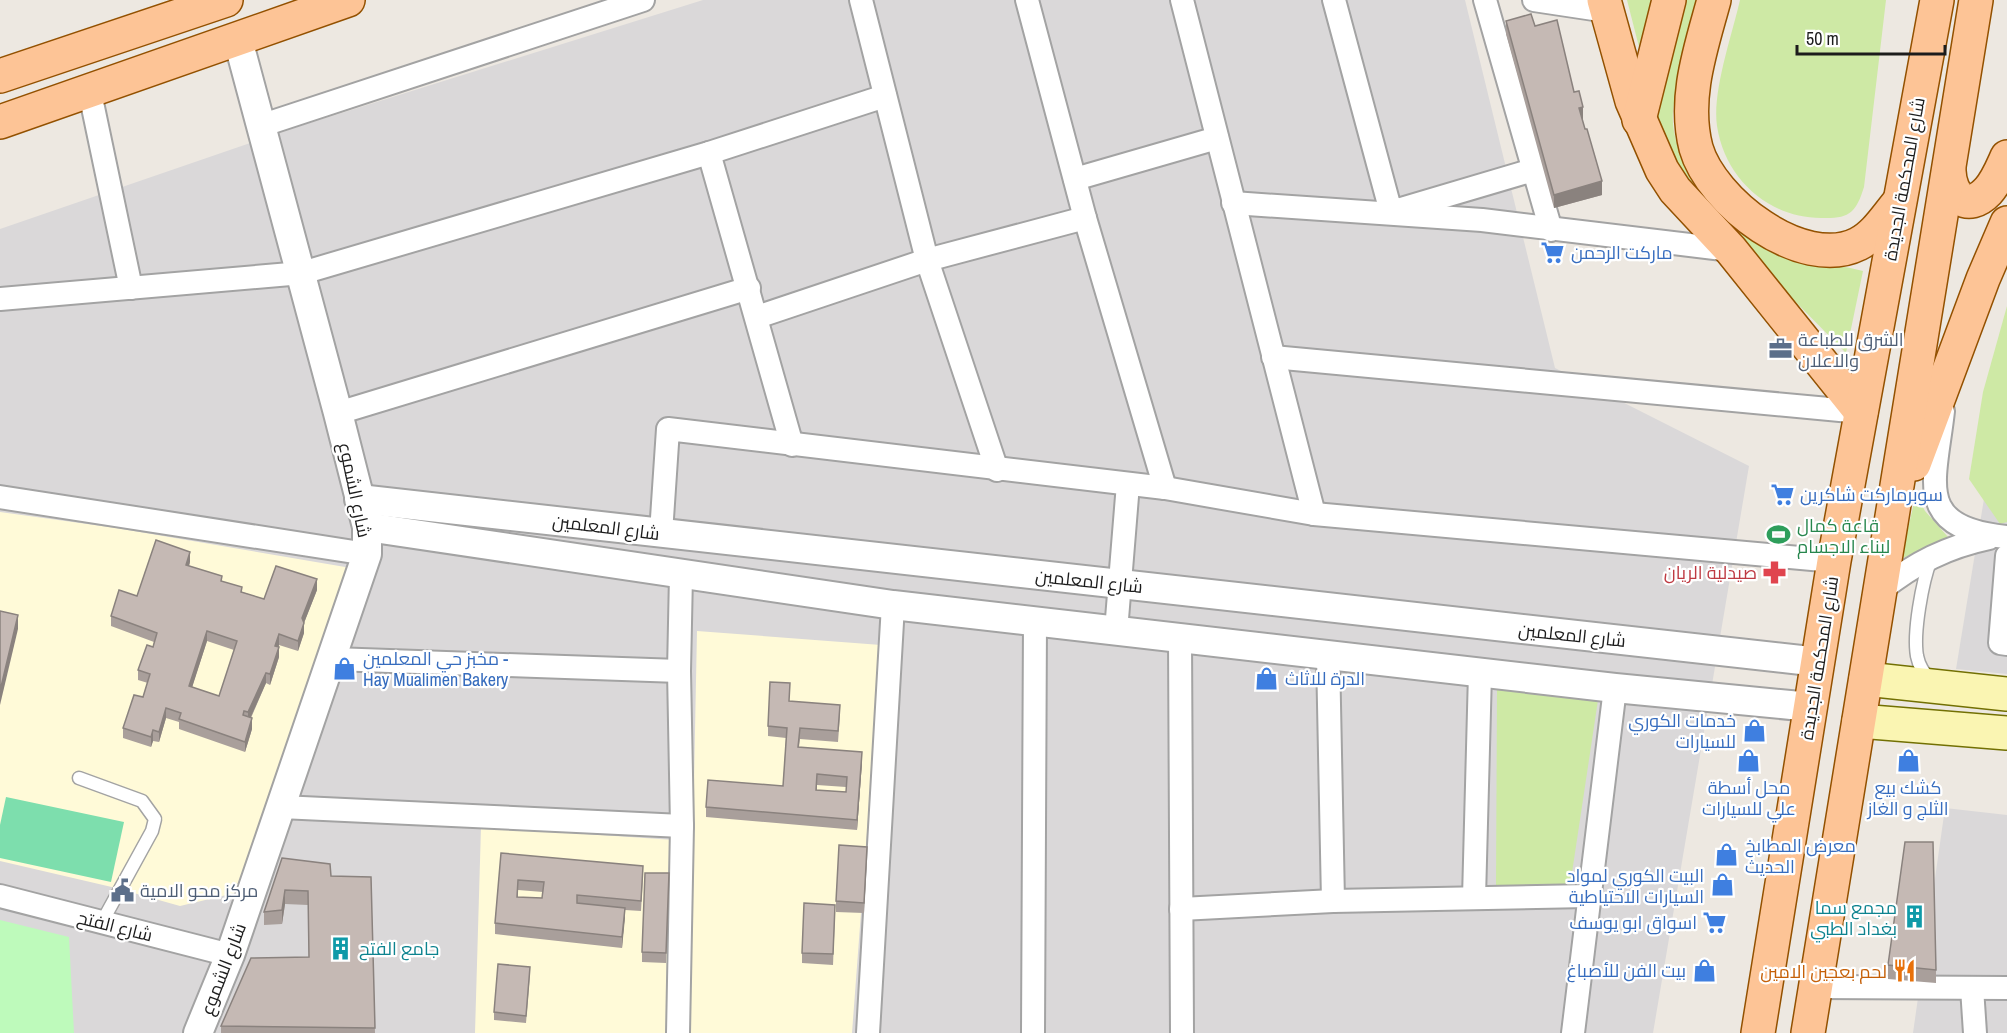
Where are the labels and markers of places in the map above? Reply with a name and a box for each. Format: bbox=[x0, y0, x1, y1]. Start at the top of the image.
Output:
supermarket icon: ماركت الرحمن bbox=[1540, 239, 1566, 265]
place label: ماركت الرحمن bbox=[1571, 240, 1673, 265]
place label: الشرق للطباعة والاعلان bbox=[1798, 327, 1904, 373]
office icon: الشرق للطباعة والاعلان bbox=[1767, 336, 1793, 362]
supermarket icon: سوبرماركت شاكرين bbox=[1769, 481, 1795, 507]
place label: سوبرماركت شاكرين bbox=[1800, 482, 1943, 507]
place label: قاعة كمال لبناء الاجسام bbox=[1797, 513, 1890, 559]
sports icon: قاعة كمال لبناء الاجسام bbox=[1766, 522, 1792, 548]
pharmacy icon: صيدلية الريان bbox=[1762, 559, 1788, 585]
place label: صيدلية الريان bbox=[1664, 560, 1757, 585]
place label: مخبز حي المعلمين - Hay Mualimen Bakery bbox=[363, 646, 509, 692]
shop icon: مخبز حي المعلمين - Hay Mualimen Bakery bbox=[332, 655, 358, 681]
shop icon: الدرة للاثاث bbox=[1254, 665, 1280, 691]
place label: الدرة للاثاث bbox=[1285, 666, 1365, 691]
place label: خدمات الكوري للسيارات bbox=[1628, 708, 1736, 754]
shop icon: خدمات الكوري للسيارات bbox=[1741, 717, 1767, 743]
shop icon: محل أسطة علي للسيارات bbox=[1736, 748, 1762, 774]
shop icon: كشك بيع الثلج و الغاز bbox=[1895, 748, 1921, 774]
place label: محل أسطة علي للسيارات bbox=[1702, 775, 1796, 823]
place label: كشك بيع الثلج و الغاز bbox=[1866, 775, 1949, 821]
place label: معرض المطابخ الحديث bbox=[1745, 833, 1856, 879]
shop icon: معرض المطابخ الحديث bbox=[1714, 842, 1740, 868]
place label: البيت الكوري لمواد السيارات الاحتياطية bbox=[1567, 863, 1704, 909]
shop icon: البيت الكوري لمواد السيارات الاحتياطية bbox=[1709, 872, 1735, 898]
public building icon: مركز محو الامية bbox=[109, 877, 135, 903]
place label: مركز محو الامية bbox=[140, 878, 258, 903]
place label: مجمع سما بغداد الطبي bbox=[1810, 895, 1897, 943]
building icon: مجمع سما بغداد الطبي bbox=[1902, 904, 1928, 930]
supermarket icon: اسواق ابو يوسف bbox=[1702, 909, 1728, 935]
place label: اسواق ابو يوسف bbox=[1569, 910, 1697, 935]
building icon: جامع الفتح bbox=[328, 935, 354, 961]
place label: جامع الفتح bbox=[359, 936, 439, 961]
shop icon: بيت الفن للأصباغ bbox=[1691, 957, 1717, 983]
place label: بيت الفن للأصباغ bbox=[1567, 958, 1686, 983]
restaurant icon: لحم بعجين الامين bbox=[1892, 958, 1918, 984]
place label: لحم بعجين الامين bbox=[1760, 959, 1887, 984]

